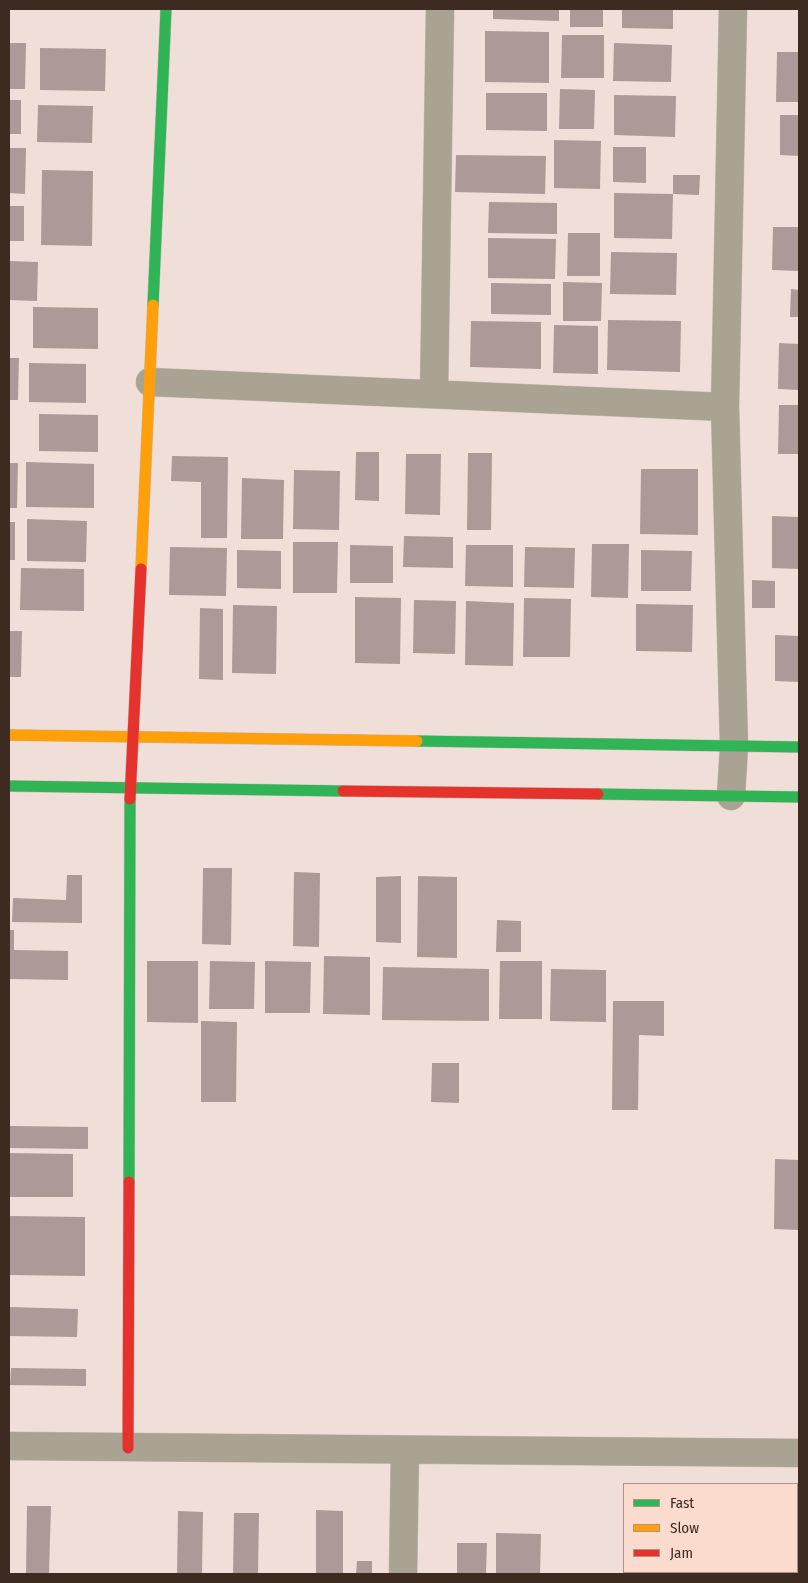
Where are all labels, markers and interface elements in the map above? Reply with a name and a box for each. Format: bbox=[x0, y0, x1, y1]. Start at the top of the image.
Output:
legend bbox=[623, 1483, 798, 1573]
text: Fast bbox=[670, 1494, 694, 1512]
text: Slow bbox=[670, 1519, 699, 1537]
text: Jam bbox=[670, 1544, 693, 1562]

